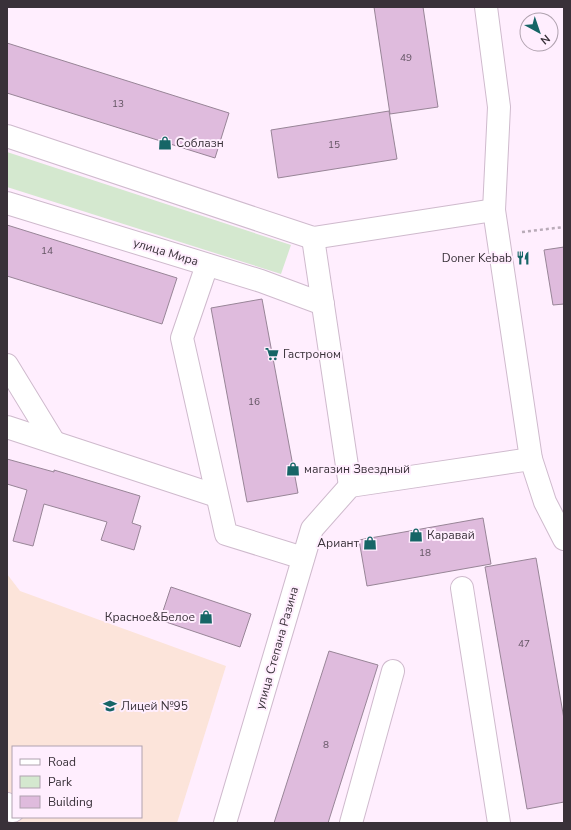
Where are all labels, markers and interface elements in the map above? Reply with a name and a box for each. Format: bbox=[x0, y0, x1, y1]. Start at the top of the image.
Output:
north arrow bbox=[519, 12, 559, 52]
text: N bbox=[537, 31, 553, 48]
house number: 49 bbox=[400, 51, 412, 65]
house number: 13 bbox=[112, 97, 124, 111]
shop icon: Соблазн bbox=[157, 135, 173, 151]
place label: Соблазн bbox=[176, 135, 224, 151]
house number: 15 bbox=[328, 138, 340, 152]
street label: улица Мира bbox=[131, 234, 201, 270]
house number: 14 bbox=[41, 244, 53, 258]
place label: Doner Kebab bbox=[442, 250, 512, 266]
restaurant icon: Doner Kebab bbox=[515, 250, 531, 266]
supermarket icon: Гастроном bbox=[264, 346, 280, 362]
place label: Гастроном bbox=[283, 346, 341, 362]
house number: 16 bbox=[248, 395, 260, 409]
shop icon: магазин Звездный bbox=[285, 461, 301, 477]
place label: магазин Звездный bbox=[304, 461, 410, 477]
shop icon: Каравай bbox=[408, 527, 424, 543]
place label: Каравай bbox=[427, 527, 475, 543]
place label: Ариант bbox=[317, 535, 360, 551]
shop icon: Ариант bbox=[362, 535, 378, 551]
house number: 18 bbox=[419, 546, 431, 560]
street label: улица Степана Разина bbox=[252, 585, 302, 711]
place label: Красное&Белое bbox=[105, 609, 195, 625]
shop icon: Красное&Белое bbox=[198, 609, 214, 625]
house number: 47 bbox=[518, 637, 530, 651]
school or university icon: Лицей №95 bbox=[102, 698, 118, 714]
place label: Лицей №95 bbox=[121, 698, 188, 714]
house number: 8 bbox=[323, 738, 329, 752]
legend bbox=[12, 746, 142, 818]
text: Road bbox=[48, 754, 76, 770]
text: Park bbox=[48, 774, 73, 790]
text: Building bbox=[48, 794, 93, 810]

